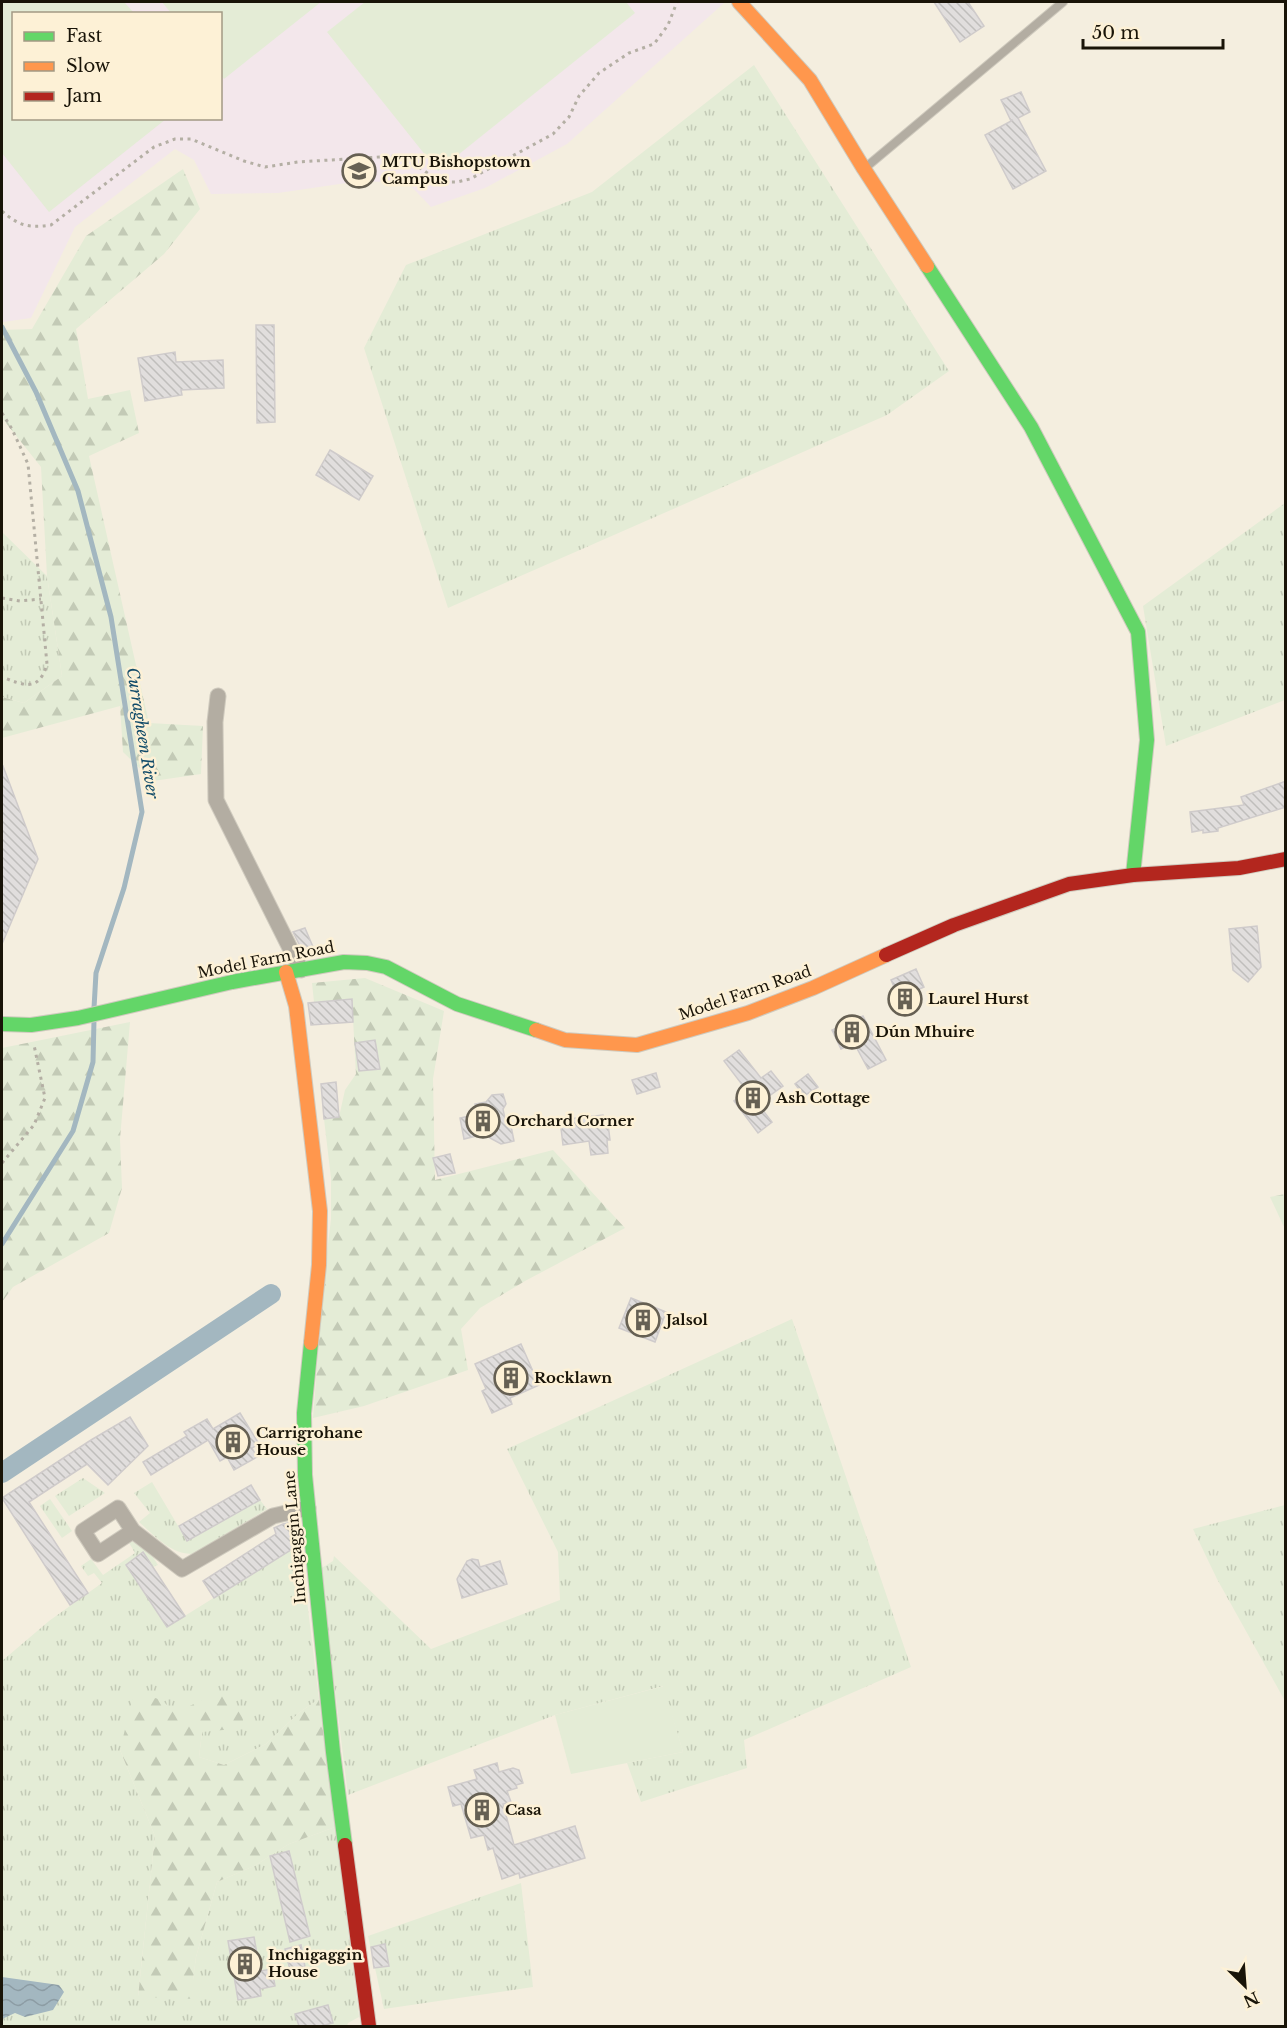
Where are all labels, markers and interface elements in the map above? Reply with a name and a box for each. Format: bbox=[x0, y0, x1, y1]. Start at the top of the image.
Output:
legend bbox=[12, 12, 222, 120]
scale bar bbox=[1083, 12, 1222, 50]
text: 50 m bbox=[1092, 22, 1140, 44]
text: Fast bbox=[66, 25, 103, 47]
text: Slow bbox=[66, 55, 111, 77]
text: Jam bbox=[64, 85, 102, 107]
place label: MTU Bishopstown Campus bbox=[382, 152, 531, 188]
school or university icon: MTU Bishopstown Campus bbox=[341, 153, 377, 189]
water label: Curragheen River bbox=[123, 666, 163, 801]
street label: Model Farm Road bbox=[196, 937, 336, 982]
street label: Model Farm Road bbox=[676, 961, 814, 1024]
building icon: Laurel Hurst bbox=[887, 981, 923, 1017]
place label: Laurel Hurst bbox=[928, 989, 1029, 1008]
building icon: Dún Mhuire bbox=[834, 1014, 870, 1050]
place label: Dún Mhuire bbox=[875, 1022, 975, 1041]
building icon: Ash Cottage bbox=[735, 1080, 771, 1116]
place label: Ash Cottage bbox=[775, 1088, 870, 1107]
building icon: Orchard Corner bbox=[465, 1103, 501, 1139]
place label: Orchard Corner bbox=[506, 1111, 634, 1130]
building icon: Jalsol bbox=[625, 1302, 661, 1338]
place label: Jalsol bbox=[663, 1310, 709, 1329]
building icon: Rocklawn bbox=[493, 1360, 529, 1396]
place label: Rocklawn bbox=[534, 1368, 612, 1387]
place label: Carrigrohane House bbox=[256, 1423, 363, 1459]
building icon: Carrigrohane House bbox=[215, 1424, 251, 1460]
street label: Inchigaggin Lane bbox=[279, 1470, 310, 1604]
building icon: Casa bbox=[464, 1792, 500, 1828]
place label: Casa bbox=[505, 1800, 542, 1819]
place label: Inchigaggin House bbox=[268, 1945, 362, 1981]
building icon: Inchigaggin House bbox=[227, 1946, 263, 1982]
north arrow bbox=[1215, 1956, 1275, 2016]
text: N bbox=[1240, 1987, 1262, 2012]

